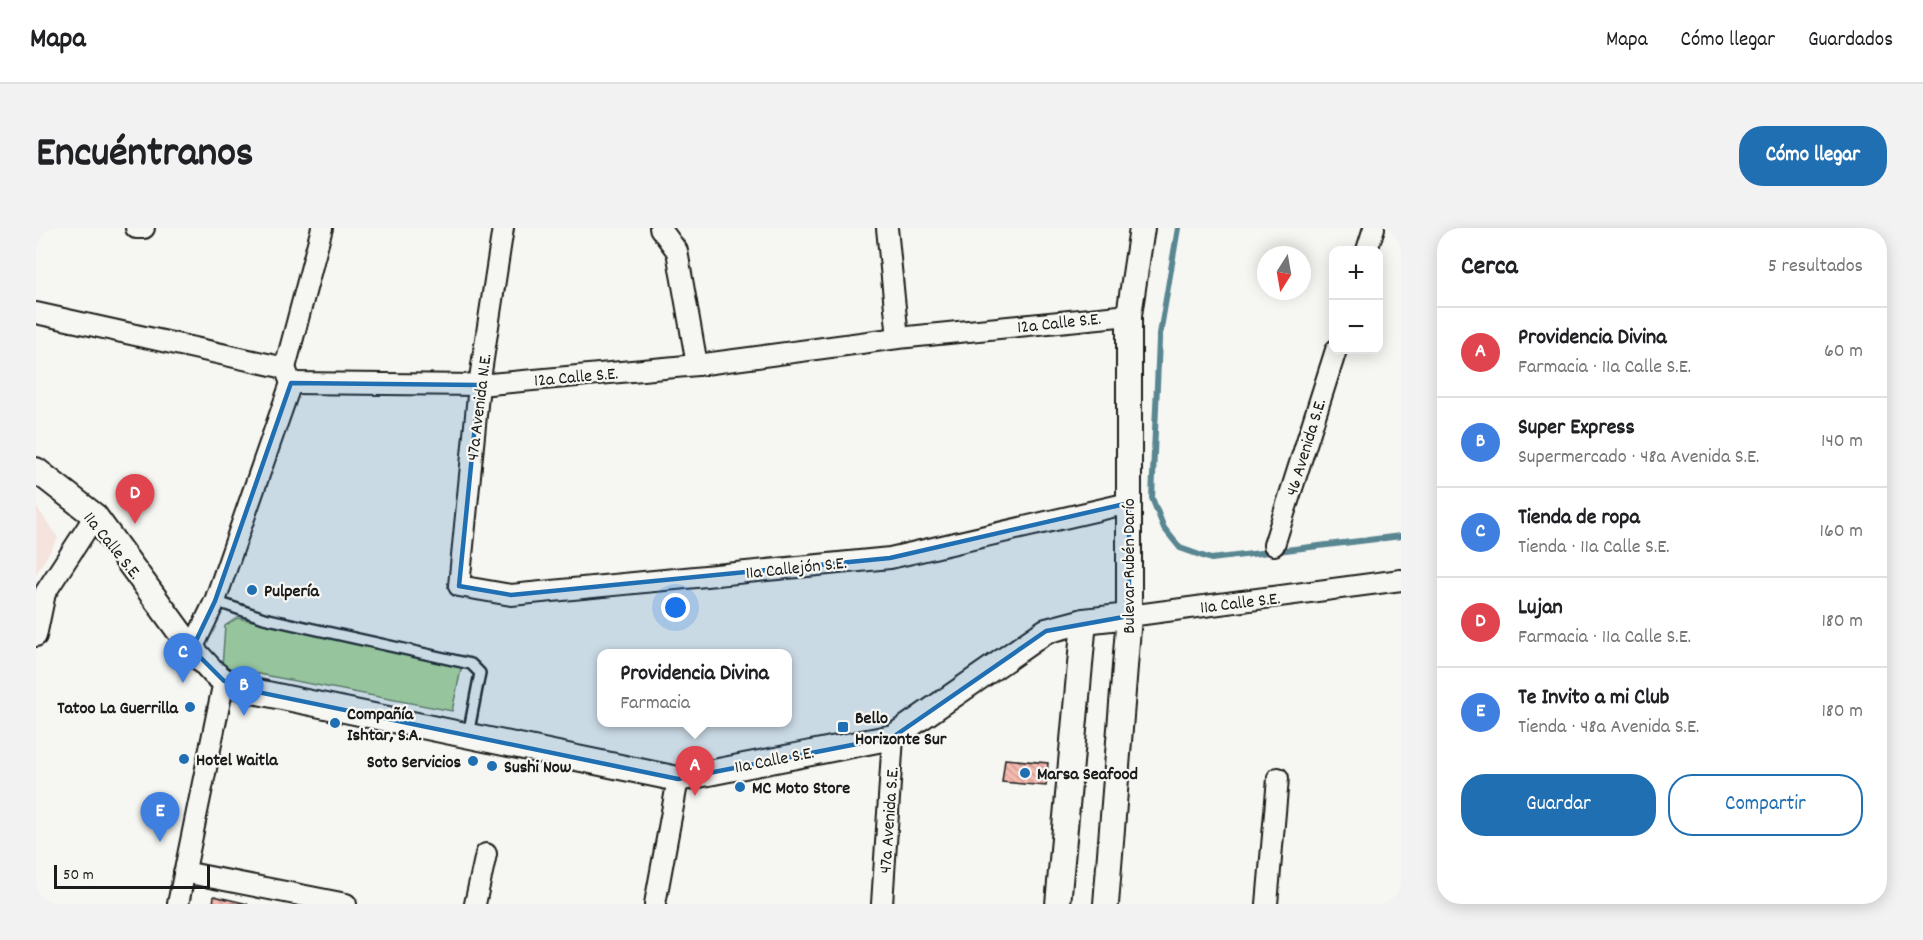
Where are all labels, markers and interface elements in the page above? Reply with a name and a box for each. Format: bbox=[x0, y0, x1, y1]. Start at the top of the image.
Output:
text: Mapa bbox=[30, 21, 86, 61]
text: Mapa bbox=[1606, 26, 1648, 56]
text: Cómo llegar bbox=[1681, 26, 1775, 56]
text: Guardados bbox=[1808, 26, 1893, 56]
text: Encuéntranos bbox=[36, 126, 254, 186]
button: Cómo llegar bbox=[1739, 126, 1887, 186]
north arrow bbox=[1257, 246, 1311, 300]
map controls bbox=[1329, 246, 1383, 354]
button: + bbox=[1329, 246, 1383, 300]
text: Cerca bbox=[1461, 249, 1518, 286]
text: 5 resultados bbox=[1768, 253, 1863, 281]
button: − bbox=[1329, 300, 1383, 354]
street label: 12a Calle S.E. bbox=[1016, 308, 1103, 341]
text: Providencia Divina bbox=[1518, 323, 1667, 354]
text: A bbox=[1475, 338, 1486, 366]
text: 60 m bbox=[1824, 338, 1863, 366]
street label: 47a Avenida N.E. bbox=[462, 352, 499, 462]
text: Farmacia · 11a Calle S.E. bbox=[1518, 354, 1691, 382]
street label: 12a Calle S.E. bbox=[533, 362, 619, 395]
street label: 46 Avenida S.E. bbox=[1281, 396, 1334, 499]
text: Super Express bbox=[1518, 413, 1635, 444]
text: B bbox=[1476, 428, 1485, 456]
text: 140 m bbox=[1821, 428, 1863, 456]
text: Supermercado · 48a Avenida S.E. bbox=[1518, 444, 1759, 472]
pin: D bbox=[116, 474, 154, 524]
street label: Bulevar Rubén Darío bbox=[1118, 498, 1143, 634]
text: Tienda de ropa bbox=[1518, 503, 1640, 534]
street label: 11a Calle S.E. bbox=[76, 507, 146, 586]
text: C bbox=[1476, 518, 1485, 546]
text: 160 m bbox=[1820, 518, 1863, 546]
text: Tienda · 11a Calle S.E. bbox=[1518, 534, 1670, 562]
street label: 11a Callejón S.E. bbox=[744, 552, 848, 587]
place label: Pulpería bbox=[264, 580, 319, 605]
marker: Pulpería bbox=[245, 583, 259, 597]
street label: 11a Calle S.E. bbox=[1199, 587, 1282, 622]
your location bbox=[661, 593, 690, 622]
text: Lujan bbox=[1518, 593, 1563, 624]
text: D bbox=[1475, 608, 1486, 636]
text: 180 m bbox=[1821, 608, 1863, 636]
text: Farmacia · 11a Calle S.E. bbox=[1518, 624, 1691, 652]
pin: C bbox=[164, 634, 202, 683]
popup bbox=[597, 649, 792, 727]
text: Providencia Divina bbox=[620, 659, 769, 690]
pin: B bbox=[224, 666, 264, 716]
text: Te Invito a mi Club bbox=[1518, 683, 1669, 714]
text: Farmacia bbox=[620, 690, 690, 718]
place label: Tatoo La Guerrilla bbox=[57, 697, 179, 722]
text: E bbox=[1476, 698, 1485, 726]
text: 180 m bbox=[1821, 698, 1863, 726]
marker: Tatoo La Guerrilla bbox=[183, 700, 197, 714]
place label: Compañía Ishtar, S.A. bbox=[347, 703, 421, 749]
place label: Bello Horizonte Sur bbox=[855, 707, 947, 753]
text: Tienda · 48a Avenida S.E. bbox=[1518, 714, 1699, 742]
marker: Compañía Ishtar, S.A. bbox=[328, 716, 342, 730]
marker: Bello Horizonte Sur bbox=[836, 720, 850, 734]
street label: 11a Calle S.E. bbox=[733, 742, 816, 781]
pin: A bbox=[676, 746, 714, 796]
place label: Hotel Waitla bbox=[196, 749, 278, 774]
place label: Soto Servicios bbox=[367, 751, 461, 776]
marker: Hotel Waitla bbox=[177, 752, 191, 766]
marker: Soto Servicios bbox=[466, 754, 480, 768]
place label: Sushi Now bbox=[504, 756, 572, 781]
marker: Sushi Now bbox=[485, 759, 499, 773]
place label: Marsa Seafood bbox=[1037, 763, 1138, 788]
street label: 47a Avenida S.E. bbox=[874, 766, 907, 874]
marker: Marsa Seafood bbox=[1018, 766, 1032, 780]
button: Guardar bbox=[1461, 774, 1656, 836]
button: Compartir bbox=[1668, 774, 1863, 836]
place label: MC Moto Store bbox=[752, 777, 850, 802]
marker: MC Moto Store bbox=[733, 780, 747, 794]
pin: E bbox=[140, 792, 180, 842]
scale bar bbox=[54, 862, 210, 890]
text: 50 m bbox=[63, 864, 94, 887]

